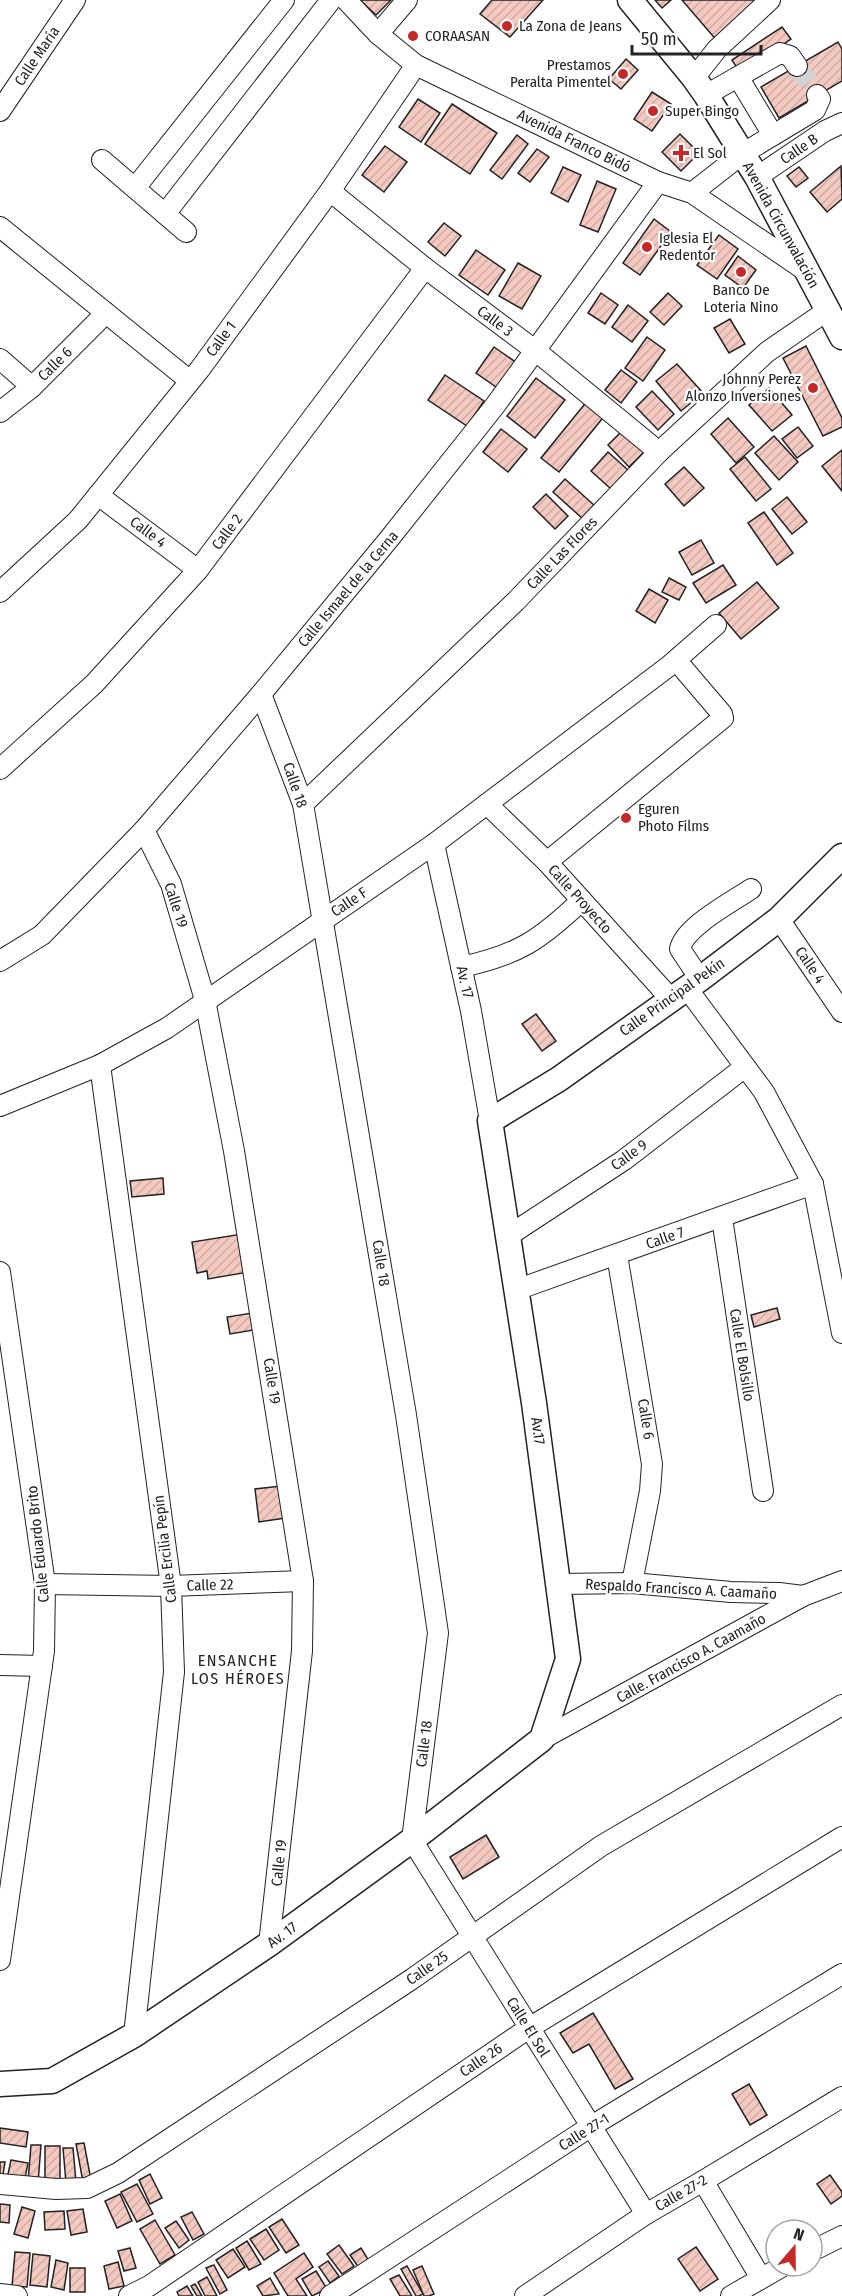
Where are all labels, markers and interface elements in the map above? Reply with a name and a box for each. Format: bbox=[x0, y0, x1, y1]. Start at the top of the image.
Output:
place label: La Zona de Jeans bbox=[519, 17, 622, 35]
scale bar bbox=[632, 18, 761, 56]
marker: La Zona de Jeans bbox=[500, 19, 514, 33]
street label: Calle María bbox=[11, 23, 63, 89]
place label: CORAASAN bbox=[425, 27, 490, 45]
text: 50 m bbox=[641, 28, 677, 50]
marker: CORAASAN bbox=[406, 29, 420, 43]
place label: Prestamos Peralta Pimentel bbox=[510, 56, 611, 91]
marker: Prestamos Peralta Pimentel bbox=[616, 67, 630, 81]
place label: Super Bingo bbox=[665, 102, 739, 120]
marker: Super Bingo bbox=[646, 104, 660, 118]
street label: Avenida Franco Bidó bbox=[514, 106, 634, 176]
street label: Calle B bbox=[777, 130, 821, 168]
place label: El Sol bbox=[693, 144, 727, 162]
marker: El Sol bbox=[674, 146, 688, 160]
street label: Avenida Circunvalación bbox=[739, 159, 823, 291]
place label: Iglesia El Redentor bbox=[659, 229, 716, 264]
marker: Iglesia El Redentor bbox=[640, 240, 654, 254]
marker: Banco De Loteria Nino bbox=[734, 265, 748, 279]
place label: Banco De Loteria Nino bbox=[704, 281, 779, 316]
street label: Calle 3 bbox=[474, 302, 517, 340]
street label: Calle 1 bbox=[202, 318, 240, 360]
street label: Calle 6 bbox=[34, 343, 76, 385]
place label: Johnny Perez Alonzo Inversiones bbox=[686, 370, 801, 405]
marker: Johnny Perez Alonzo Inversiones bbox=[806, 381, 820, 395]
street label: Calle 2 bbox=[208, 510, 246, 553]
street label: Calle 4 bbox=[126, 513, 170, 551]
street label: Calle Las Flores bbox=[523, 513, 601, 593]
street label: Calle Ismael de la Cerna bbox=[294, 527, 402, 651]
street label: Calle 18 bbox=[279, 760, 311, 810]
place label: Eguren Photo Films bbox=[638, 800, 709, 835]
marker: Eguren Photo Films bbox=[619, 811, 633, 825]
street label: Calle Proyecto bbox=[544, 861, 616, 937]
street label: Calle 19 bbox=[160, 880, 192, 930]
street label: Calle F bbox=[327, 883, 371, 921]
street label: Calle 4 bbox=[791, 943, 829, 987]
street label: Calle Principal Pekín bbox=[616, 954, 728, 1040]
street label: Av. 17 bbox=[453, 964, 477, 1000]
street label: Calle 9 bbox=[607, 1136, 651, 1174]
street label: Calle 7 bbox=[643, 1223, 687, 1253]
street label: Calle 18 bbox=[368, 1238, 394, 1288]
street label: Calle El Bolsillo bbox=[726, 1307, 758, 1403]
street label: Calle 19 bbox=[259, 1357, 285, 1405]
street label: Calle 6 bbox=[634, 1397, 658, 1441]
street label: Av.17 bbox=[527, 1416, 549, 1446]
street label: Calle Eduardo Brito bbox=[23, 1485, 53, 1603]
street label: Calle Ercilia Pepín bbox=[149, 1494, 181, 1604]
street label: Calle 22 bbox=[186, 1575, 234, 1595]
street label: Respaldo Francisco A. Caamaño bbox=[585, 1575, 777, 1603]
street label: Calle. Francisco A. Caamaño bbox=[613, 1609, 769, 1707]
district label: ENSANCHE LOS HÉROES bbox=[191, 1651, 285, 1688]
street label: Calle 18 bbox=[412, 1720, 436, 1768]
street label: Calle 19 bbox=[268, 1839, 290, 1887]
street label: Av. 17 bbox=[264, 1918, 300, 1952]
street label: Calle 25 bbox=[403, 1947, 451, 1989]
street label: Calle El Sol bbox=[503, 1994, 553, 2060]
street label: Calle 26 bbox=[456, 2039, 506, 2081]
street label: Calle 27-1 bbox=[555, 2109, 613, 2155]
street label: Calle 27-2 bbox=[652, 2171, 711, 2215]
north arrow bbox=[764, 2218, 824, 2278]
text: N bbox=[791, 2224, 807, 2245]

